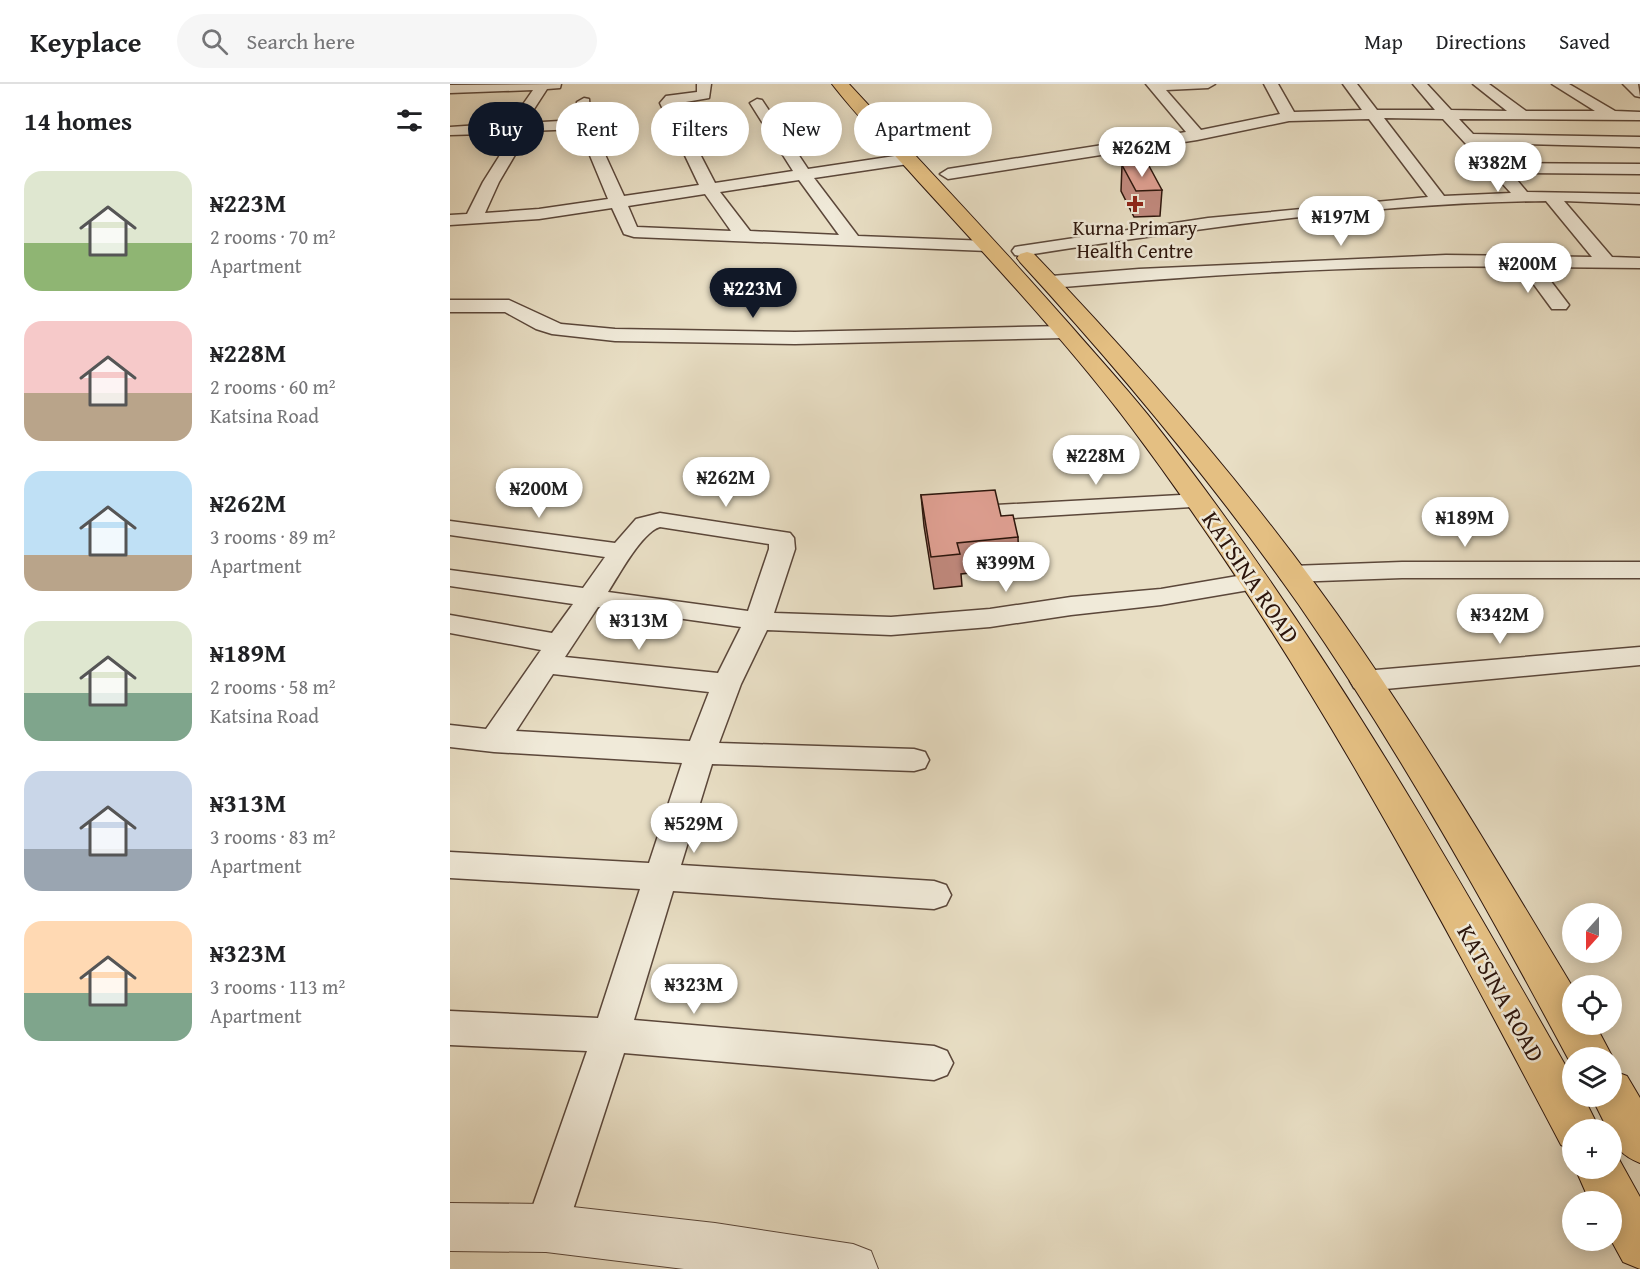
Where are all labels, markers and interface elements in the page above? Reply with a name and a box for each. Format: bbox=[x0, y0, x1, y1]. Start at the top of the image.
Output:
search box bbox=[177, 14, 597, 68]
text: Keyplace bbox=[30, 21, 141, 62]
icon: search bbox=[198, 25, 231, 58]
text: Search here bbox=[246, 25, 355, 57]
text: Map bbox=[1364, 26, 1403, 57]
text: Directions bbox=[1436, 26, 1526, 57]
text: Saved bbox=[1559, 26, 1610, 57]
text: 14 homes bbox=[24, 101, 132, 140]
chip: Buy bbox=[468, 102, 544, 156]
chip: Rent bbox=[556, 102, 639, 156]
chip: Filters bbox=[651, 102, 749, 156]
chip: New bbox=[761, 102, 842, 156]
chip: Apartment bbox=[854, 102, 992, 156]
icon: filters bbox=[393, 104, 426, 137]
pin: ₦262M bbox=[1100, 127, 1184, 178]
text: ₦262M bbox=[1113, 132, 1171, 161]
pin: ₦382M bbox=[1456, 142, 1540, 193]
text: ₦382M bbox=[1469, 147, 1527, 176]
text: ₦223M bbox=[210, 183, 286, 222]
icon: home bbox=[72, 195, 144, 267]
marker: Kurna Primary Health Centre bbox=[1126, 195, 1144, 213]
pin: ₦197M bbox=[1299, 196, 1383, 247]
text: ₦197M bbox=[1312, 201, 1370, 230]
place label: Kurna Primary Health Centre bbox=[1073, 213, 1197, 265]
text: 2 rooms · 70 m² bbox=[210, 222, 336, 251]
pin: ₦200M bbox=[1486, 243, 1570, 294]
text: ₦200M bbox=[1499, 248, 1557, 277]
text: Apartment bbox=[210, 251, 302, 280]
pin: ₦223M bbox=[711, 268, 795, 319]
text: ₦223M bbox=[724, 273, 782, 302]
text: ₦228M bbox=[210, 333, 286, 372]
icon: home bbox=[72, 345, 144, 417]
text: 2 rooms · 60 m² bbox=[210, 372, 336, 401]
text: Katsina Road bbox=[210, 401, 319, 430]
pin: ₦228M bbox=[1054, 435, 1138, 486]
text: ₦228M bbox=[1067, 440, 1125, 469]
pin: ₦262M bbox=[684, 457, 768, 508]
text: ₦262M bbox=[697, 462, 755, 491]
pin: ₦200M bbox=[497, 468, 581, 519]
text: ₦200M bbox=[510, 473, 568, 502]
text: ₦262M bbox=[210, 483, 286, 522]
icon: home bbox=[72, 495, 144, 567]
pin: ₦189M bbox=[1423, 497, 1507, 548]
text: ₦189M bbox=[1436, 502, 1494, 531]
street label: KATSINA ROAD bbox=[1194, 504, 1308, 650]
text: 3 rooms · 89 m² bbox=[210, 522, 336, 551]
pin: ₦399M bbox=[964, 542, 1048, 593]
text: ₦399M bbox=[977, 547, 1035, 576]
text: Apartment bbox=[210, 551, 302, 580]
pin: ₦342M bbox=[1458, 594, 1542, 645]
text: ₦342M bbox=[1471, 599, 1529, 628]
pin: ₦313M bbox=[597, 600, 681, 651]
text: ₦313M bbox=[610, 605, 668, 634]
text: ₦189M bbox=[210, 633, 286, 672]
icon: home bbox=[72, 645, 144, 717]
text: 2 rooms · 58 m² bbox=[210, 672, 336, 701]
text: Katsina Road bbox=[210, 701, 319, 730]
text: ₦313M bbox=[210, 783, 286, 822]
icon: home bbox=[72, 795, 144, 867]
pin: ₦529M bbox=[652, 803, 736, 854]
text: ₦529M bbox=[665, 808, 723, 837]
text: 3 rooms · 83 m² bbox=[210, 822, 336, 851]
text: Apartment bbox=[210, 851, 302, 880]
north arrow bbox=[1562, 903, 1622, 963]
map controls bbox=[1562, 903, 1622, 1251]
street label: KATSINA ROAD bbox=[1449, 918, 1553, 1068]
text: ₦323M bbox=[210, 933, 286, 972]
icon: home bbox=[72, 945, 144, 1017]
pin: ₦323M bbox=[652, 964, 736, 1015]
text: ₦323M bbox=[665, 969, 723, 998]
text: 3 rooms · 113 m² bbox=[210, 972, 345, 1001]
button: locate bbox=[1562, 975, 1622, 1035]
text: Apartment bbox=[210, 1001, 302, 1030]
button: layers bbox=[1562, 1047, 1622, 1107]
button: + bbox=[1562, 1119, 1622, 1179]
button: − bbox=[1562, 1191, 1622, 1251]

